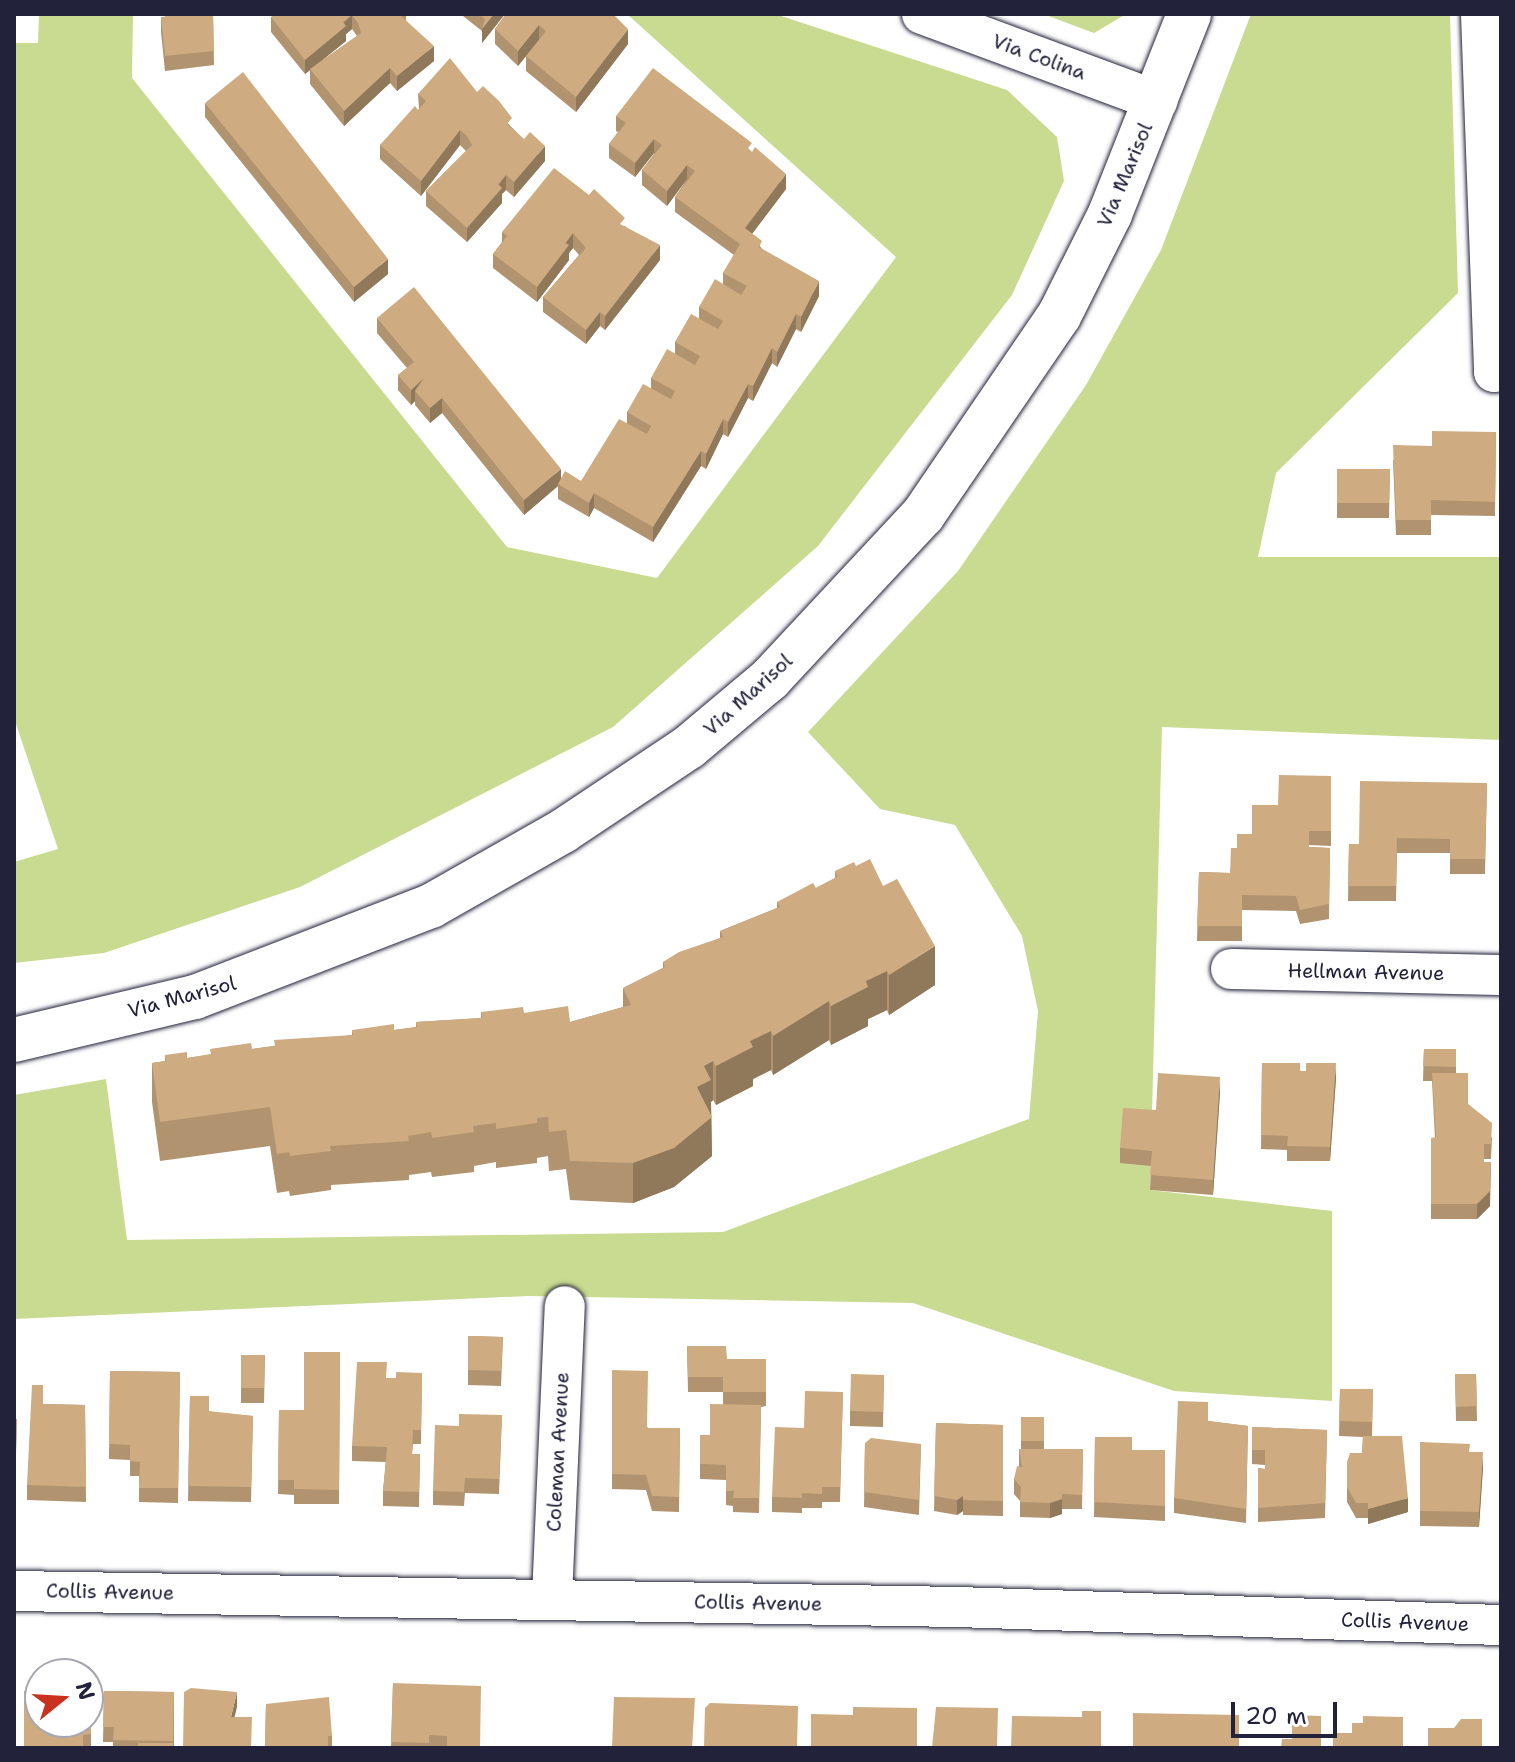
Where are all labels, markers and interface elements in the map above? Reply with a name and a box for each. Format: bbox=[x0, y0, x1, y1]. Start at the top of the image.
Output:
street label: Via Colina bbox=[989, 29, 1089, 85]
street label: Via Marisol bbox=[1092, 119, 1158, 231]
street label: Via Marisol bbox=[699, 649, 797, 741]
street label: Hellman Avenue bbox=[1287, 959, 1445, 985]
street label: Via Marisol bbox=[125, 971, 239, 1023]
street label: Coleman Avenue bbox=[542, 1371, 574, 1533]
street label: Collis Avenue bbox=[46, 1579, 174, 1605]
street label: Collis Avenue bbox=[694, 1590, 822, 1616]
street label: Collis Avenue bbox=[1341, 1608, 1469, 1636]
north arrow bbox=[24, 1658, 104, 1738]
text: N bbox=[69, 1678, 102, 1704]
scale bar bbox=[1235, 1686, 1341, 1736]
text: 20 m bbox=[1245, 1700, 1307, 1732]

